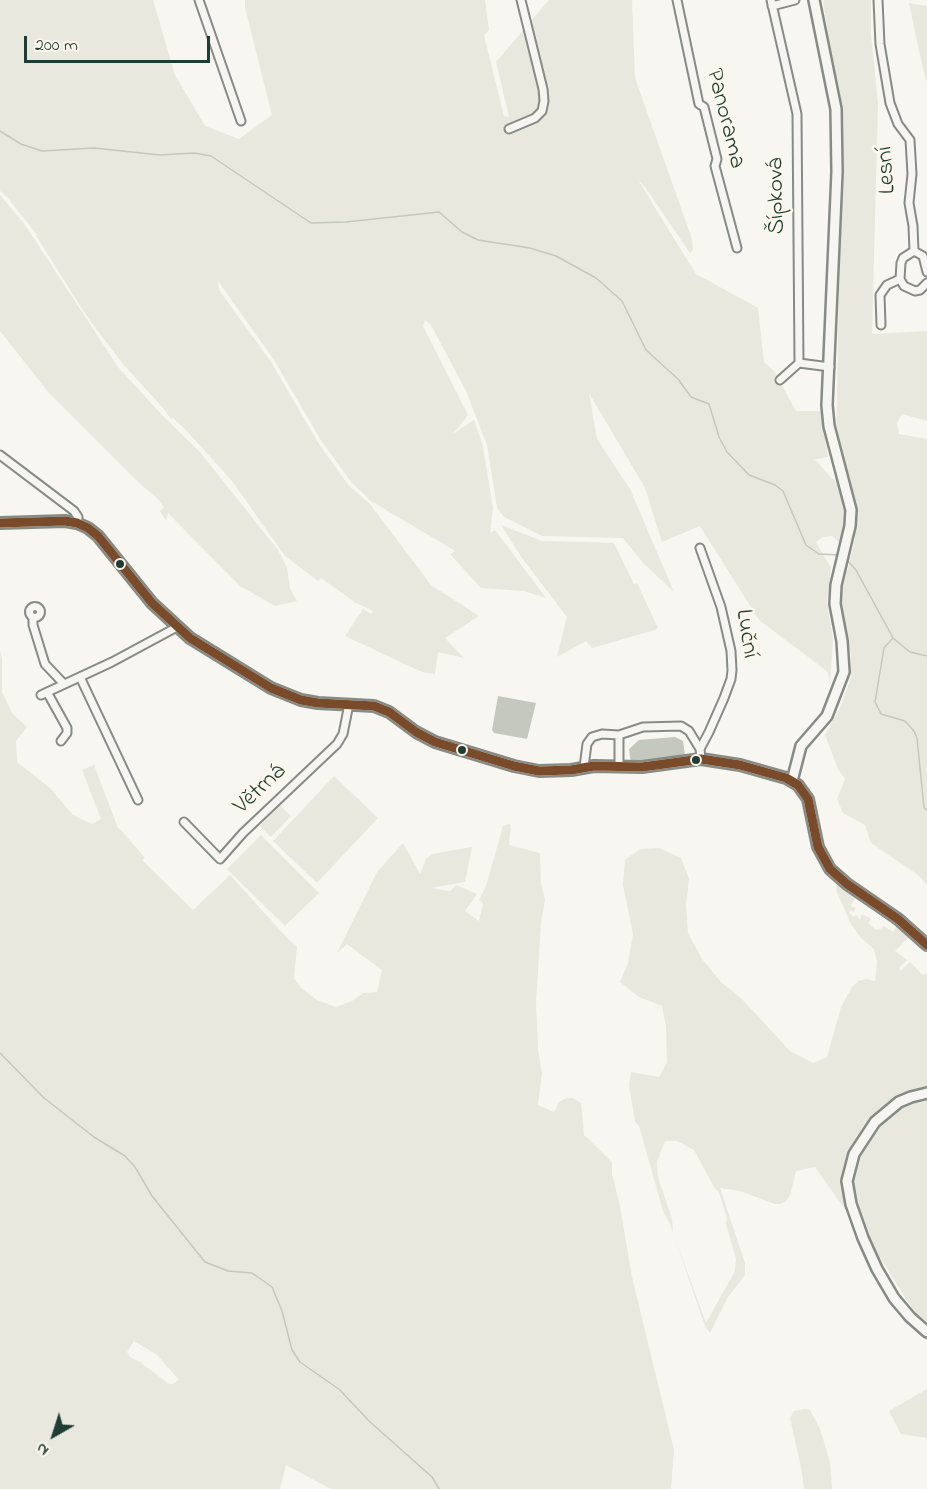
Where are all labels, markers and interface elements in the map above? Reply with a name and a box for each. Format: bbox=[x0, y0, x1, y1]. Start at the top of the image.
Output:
scale bar bbox=[27, 24, 213, 62]
text: 200 m bbox=[35, 33, 78, 59]
street label: Panorama bbox=[698, 66, 750, 172]
street label: Lesní bbox=[872, 145, 904, 195]
street label: Šípková bbox=[763, 158, 793, 234]
unlabelled marker bbox=[114, 558, 126, 570]
street label: Luční bbox=[727, 607, 763, 661]
unlabelled marker bbox=[456, 744, 468, 756]
unlabelled marker bbox=[690, 754, 702, 766]
street label: Větrná bbox=[229, 758, 293, 822]
north arrow bbox=[24, 1405, 84, 1465]
text: N bbox=[31, 1436, 54, 1462]

